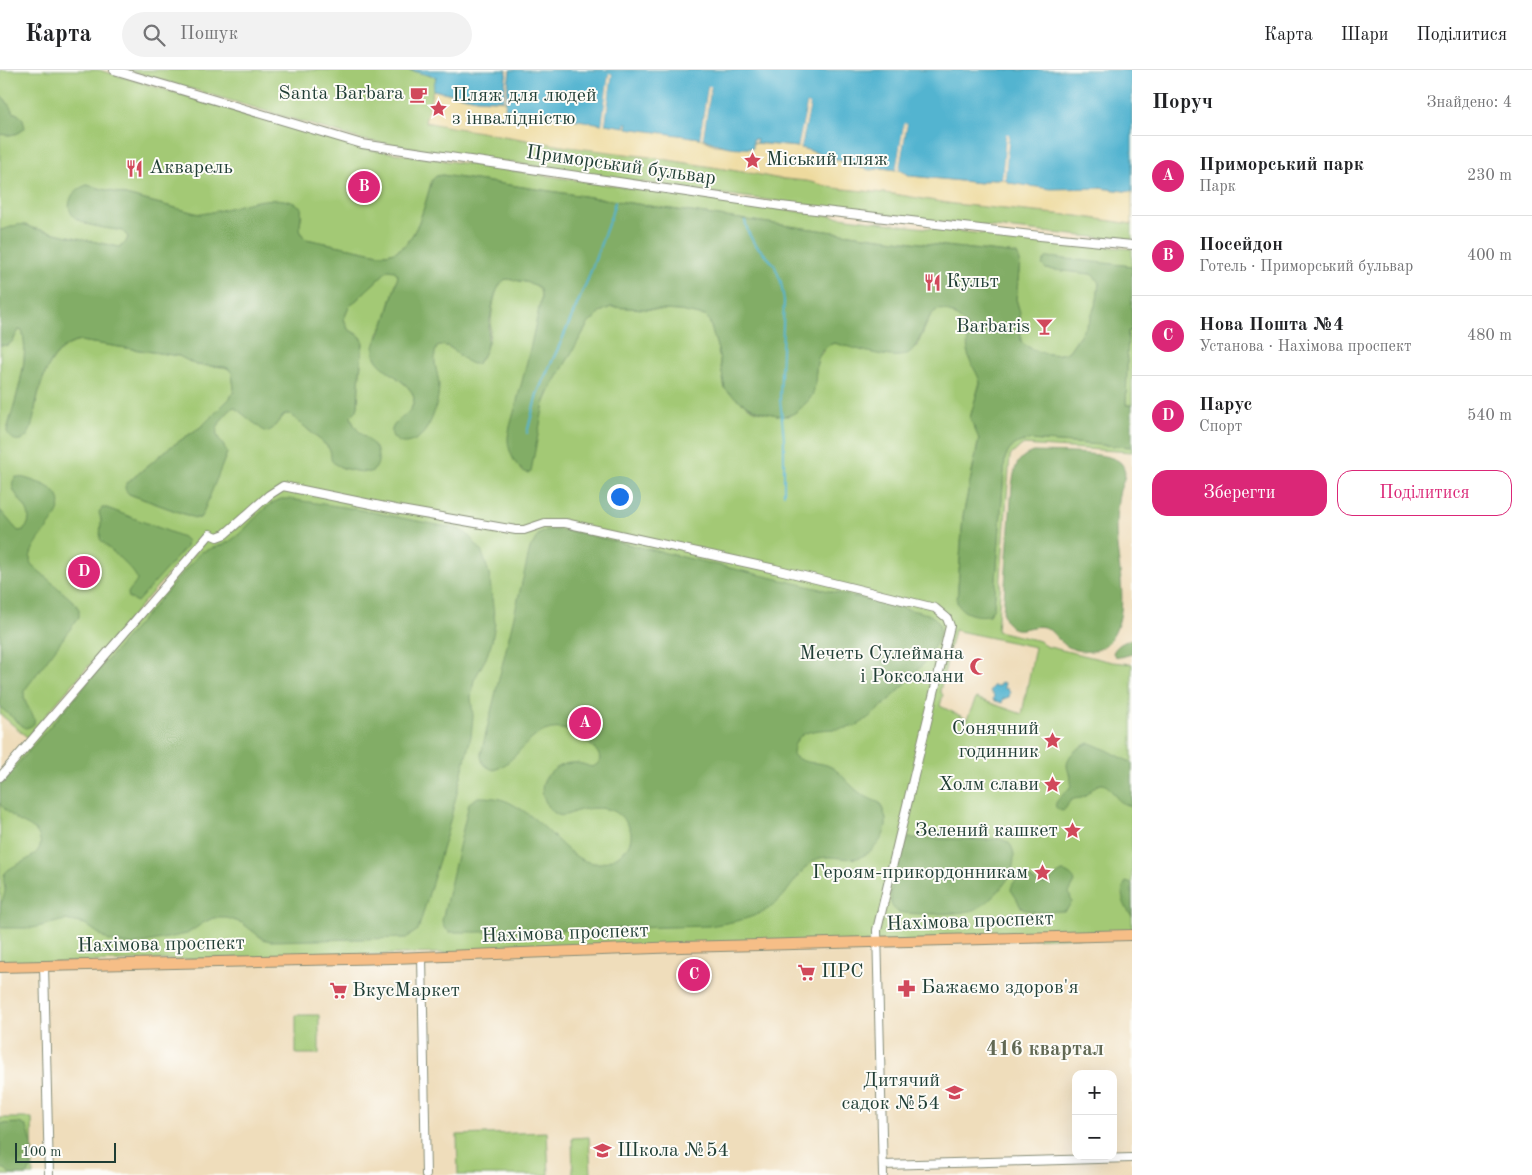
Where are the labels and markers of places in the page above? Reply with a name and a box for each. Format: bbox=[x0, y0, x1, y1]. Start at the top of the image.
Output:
place label: Santa Barbara bbox=[278, 84, 404, 104]
cafe icon: Santa Barbara bbox=[408, 84, 428, 104]
place label: Пляж для людей з інвалідністю bbox=[452, 86, 597, 129]
place icon: Пляж для людей з інвалідністю bbox=[428, 98, 448, 118]
place icon: Міський пляж bbox=[742, 150, 762, 170]
place label: Міський пляж bbox=[766, 150, 888, 170]
restaurant icon: Акварель bbox=[125, 158, 145, 178]
place label: Акварель bbox=[149, 158, 233, 178]
pin: B bbox=[348, 168, 380, 206]
restaurant icon: Культ bbox=[922, 272, 942, 292]
place label: Культ bbox=[946, 272, 999, 292]
place label: Barbaris bbox=[956, 317, 1030, 337]
bar icon: Barbaris bbox=[1034, 317, 1054, 337]
pin: D bbox=[68, 553, 100, 591]
place label: Мечеть Сулеймана і Роксолани bbox=[799, 644, 964, 687]
mosque icon: Мечеть Сулеймана і Роксолани bbox=[968, 656, 988, 676]
pin: A bbox=[569, 704, 601, 742]
place label: Сонячний годинник bbox=[952, 719, 1039, 762]
place icon: Сонячний годинник bbox=[1043, 731, 1063, 751]
place label: Холм слави bbox=[938, 775, 1039, 795]
place icon: Холм слави bbox=[1043, 775, 1063, 795]
place label: Зелений кашкет bbox=[915, 821, 1058, 841]
place icon: Зелений кашкет bbox=[1062, 821, 1082, 841]
place label: Героям-прикордонникам bbox=[812, 863, 1028, 883]
place icon: Героям-прикордонникам bbox=[1032, 863, 1052, 883]
pin: C bbox=[678, 956, 710, 994]
supermarket icon: ПРС bbox=[797, 962, 817, 982]
place label: ПРС bbox=[821, 962, 864, 982]
pharmacy icon: Бажаємо здоров'я bbox=[897, 978, 917, 998]
place label: Бажаємо здоров'я bbox=[921, 978, 1079, 998]
supermarket icon: ВкусМаркет bbox=[328, 981, 348, 1001]
place label: ВкусМаркет bbox=[352, 981, 460, 1001]
place label: Дитячий садок №54 bbox=[841, 1071, 940, 1114]
school or university icon: Дитячий садок №54 bbox=[944, 1083, 964, 1103]
school or university icon: Школа №54 bbox=[593, 1141, 613, 1161]
place label: Школа №54 bbox=[617, 1141, 729, 1161]

